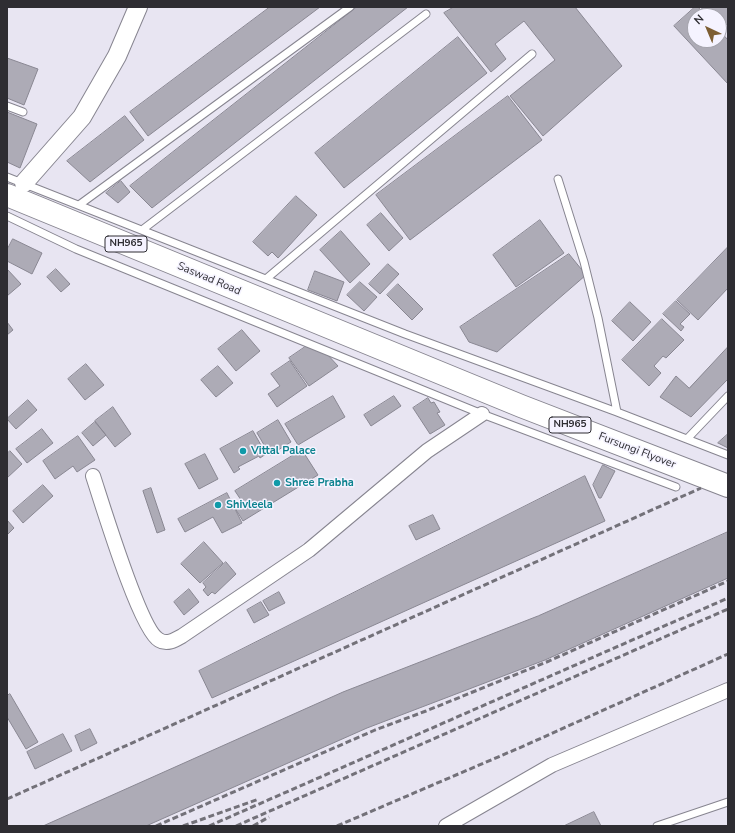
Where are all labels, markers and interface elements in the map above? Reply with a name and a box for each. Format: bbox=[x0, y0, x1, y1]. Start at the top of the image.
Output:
north arrow bbox=[687, 8, 727, 48]
text: N bbox=[691, 11, 707, 28]
road number: NH965 bbox=[105, 236, 147, 252]
street label: Saswad Road bbox=[175, 260, 243, 298]
road number: NH965 bbox=[549, 417, 591, 433]
street label: Fursungi Flyover bbox=[597, 430, 677, 472]
place label: Vittal Palace bbox=[251, 444, 316, 458]
marker: Vittal Palace bbox=[238, 446, 248, 456]
place label: Shree Prabha bbox=[285, 476, 354, 490]
marker: Shree Prabha bbox=[272, 478, 282, 488]
place label: Shivleela bbox=[226, 498, 273, 512]
marker: Shivleela bbox=[213, 500, 223, 510]

